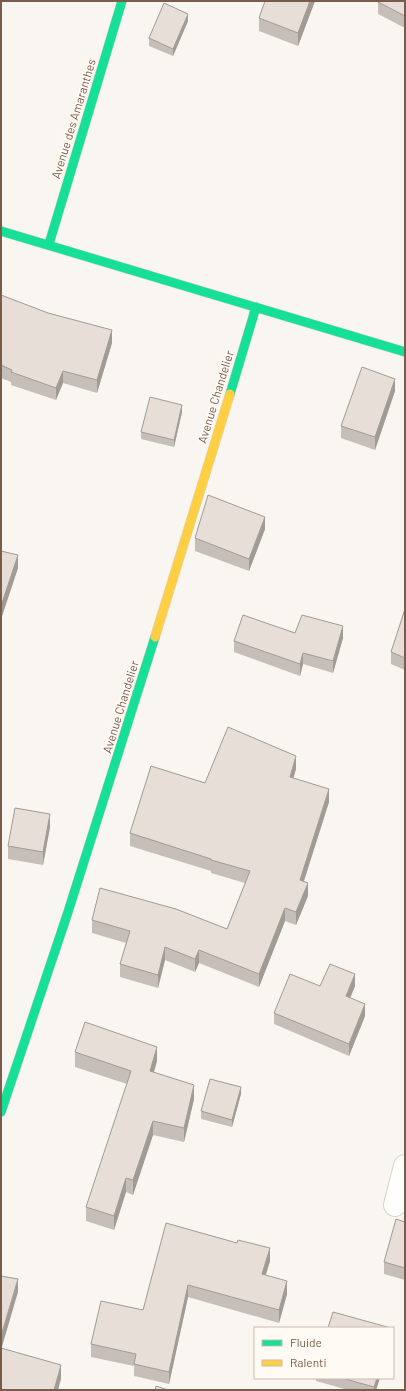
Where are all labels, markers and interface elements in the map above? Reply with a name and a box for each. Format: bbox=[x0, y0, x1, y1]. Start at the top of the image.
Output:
street label: Avenue des Amaranthes bbox=[48, 57, 98, 180]
street label: Avenue Chandelier bbox=[194, 348, 236, 445]
street label: Avenue Chandelier bbox=[99, 658, 141, 755]
legend bbox=[254, 1327, 394, 1379]
text: Fluide bbox=[290, 1335, 322, 1349]
text: Ralenti bbox=[290, 1355, 327, 1369]

